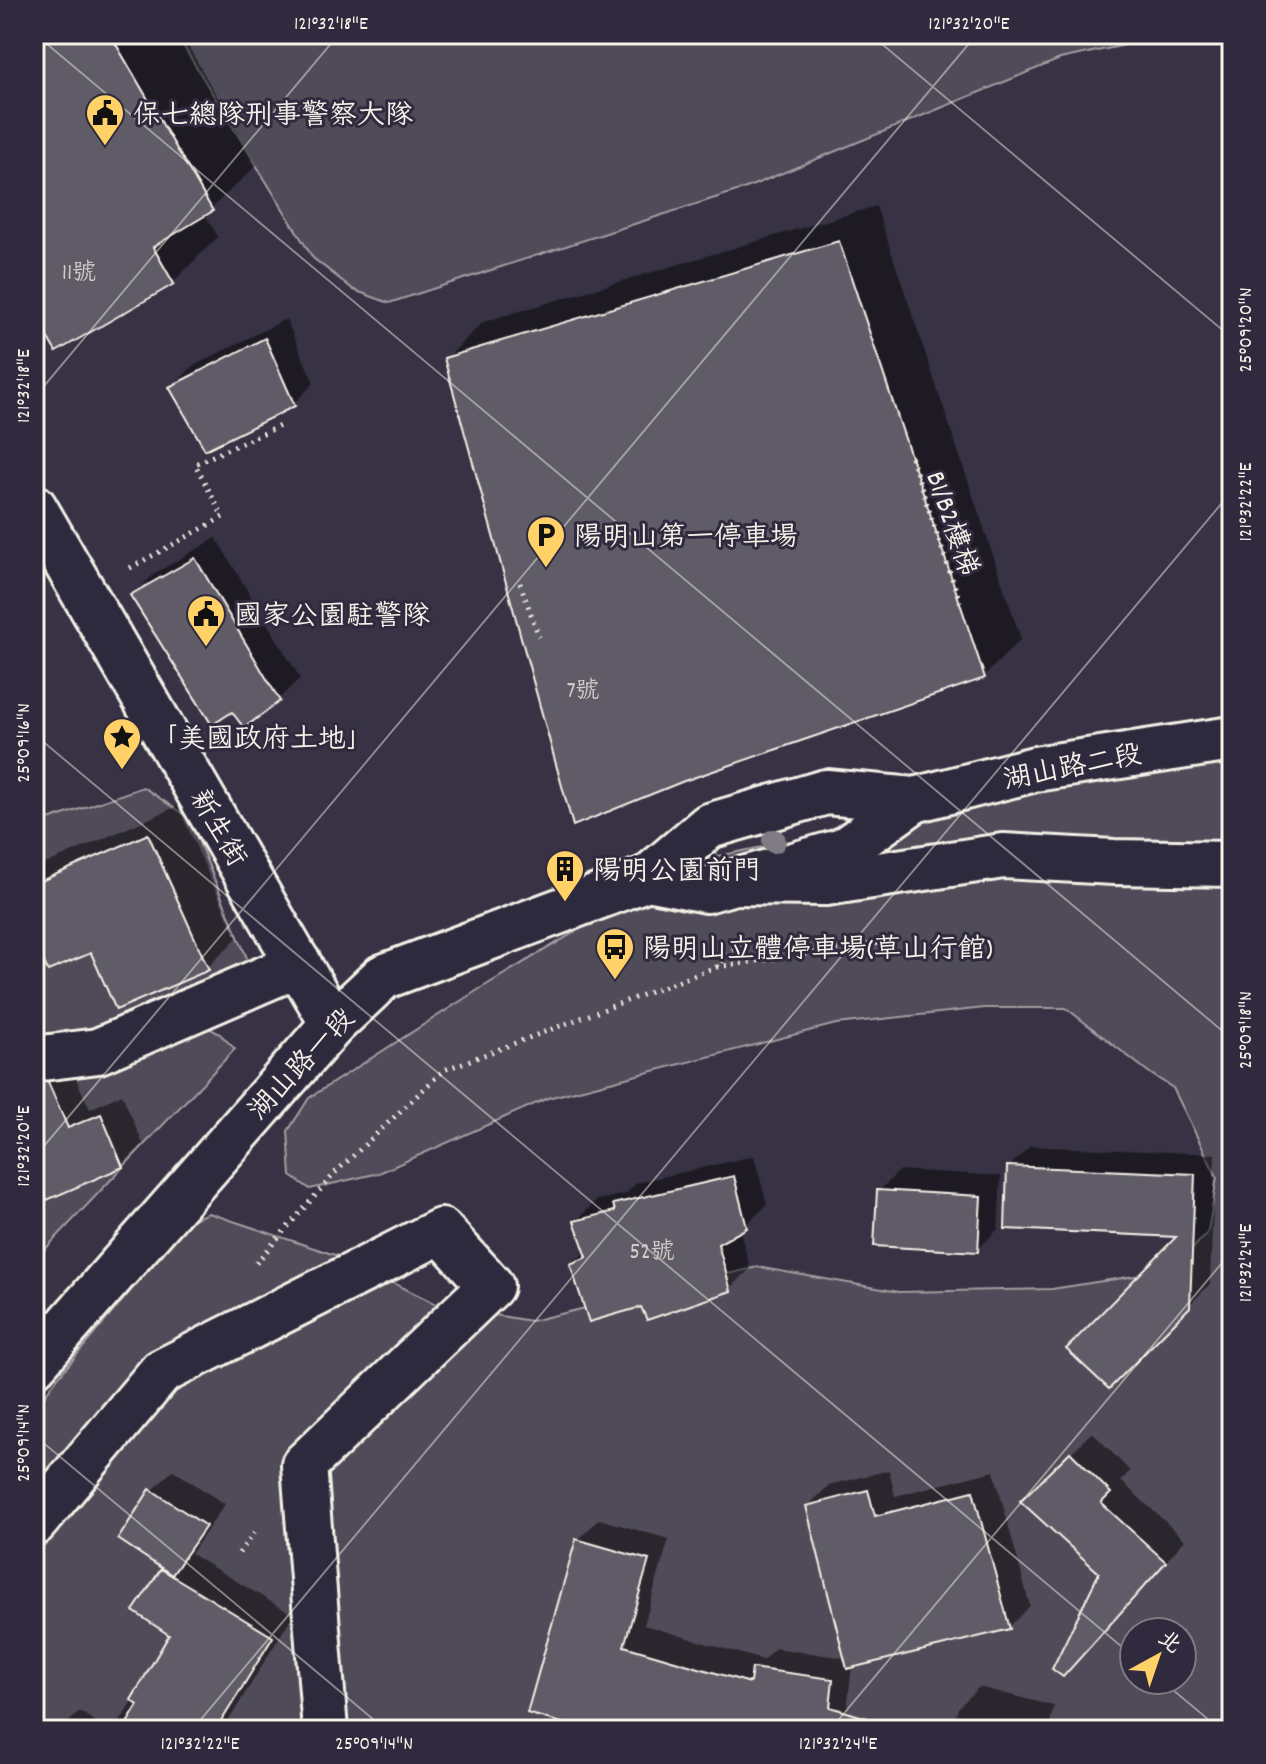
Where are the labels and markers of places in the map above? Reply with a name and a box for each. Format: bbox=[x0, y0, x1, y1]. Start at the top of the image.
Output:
public building icon: 保七總隊刑事警察大隊 bbox=[84, 92, 126, 147]
place label: 保七總隊刑事警察大隊 bbox=[133, 98, 413, 138]
parking icon: 陽明山第一停車場 bbox=[525, 514, 567, 569]
place label: 陽明山第一停車場 bbox=[574, 520, 798, 560]
public building icon: 國家公園駐警隊 bbox=[185, 593, 227, 648]
place label: 國家公園駐警隊 bbox=[234, 599, 430, 639]
place icon: 「美國政府土地」 bbox=[101, 716, 143, 771]
place label: 「美國政府土地」 bbox=[150, 722, 374, 762]
building icon: 陽明公園前門 bbox=[544, 848, 586, 903]
place label: 陽明公園前門 bbox=[593, 854, 761, 894]
bus stop icon: 陽明山立體停車場(草山行館) bbox=[594, 926, 636, 981]
place label: 陽明山立體停車場(草山行館) bbox=[643, 932, 993, 972]

